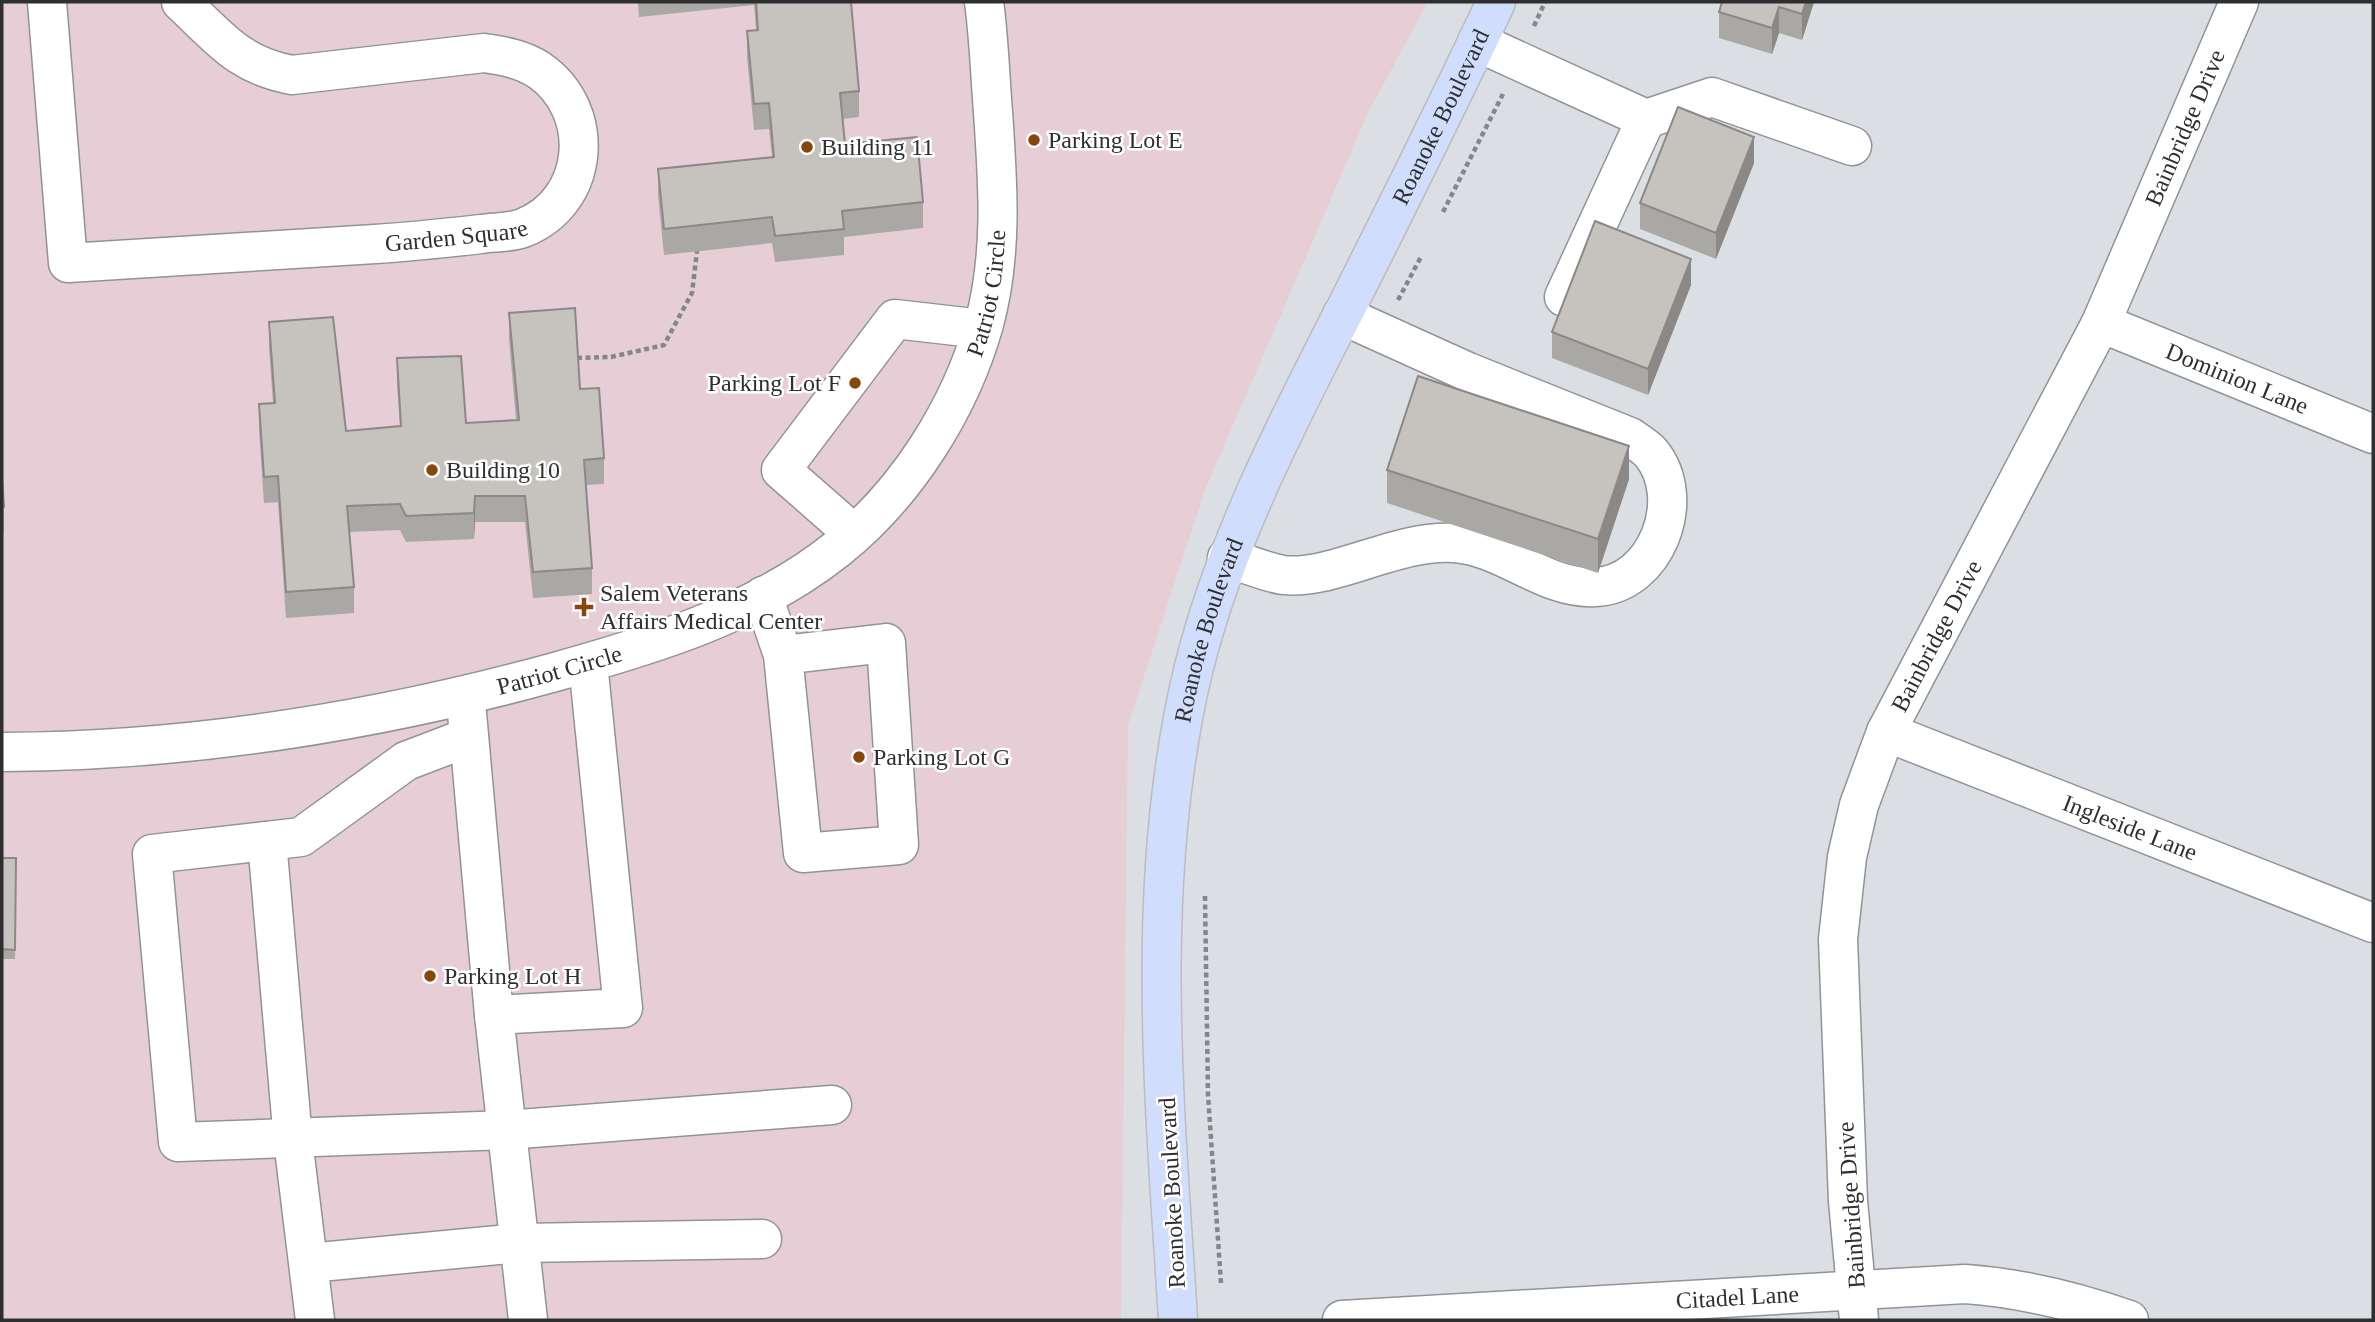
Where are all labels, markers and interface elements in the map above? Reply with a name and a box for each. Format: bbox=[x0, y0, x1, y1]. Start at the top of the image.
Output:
street label: Roanoke Boulevard bbox=[1387, 25, 1494, 209]
street label: Bainbridge Drive bbox=[2140, 46, 2230, 210]
place label: Parking Lot E bbox=[1048, 127, 1183, 153]
marker: Parking Lot E bbox=[1026, 132, 1042, 148]
place label: Building 11 bbox=[821, 134, 934, 160]
marker: Building 11 bbox=[799, 139, 815, 155]
street label: Garden Square bbox=[384, 214, 531, 256]
street label: Patriot Circle bbox=[961, 229, 1010, 360]
street label: Dominion Lane bbox=[2162, 338, 2312, 419]
place label: Parking Lot F bbox=[708, 370, 841, 396]
marker: Parking Lot F bbox=[847, 375, 863, 391]
place label: Building 10 bbox=[446, 457, 560, 483]
marker: Building 10 bbox=[424, 462, 440, 478]
street label: Roanoke Boulevard bbox=[1169, 534, 1248, 725]
street label: Bainbridge Drive bbox=[1886, 556, 1987, 716]
place label: Salem Veterans Affairs Medical Center bbox=[600, 580, 822, 634]
marker: Salem Veterans Affairs Medical Center bbox=[574, 597, 594, 617]
street label: Patriot Circle bbox=[494, 640, 625, 700]
place label: Parking Lot G bbox=[873, 744, 1010, 770]
marker: Parking Lot G bbox=[851, 749, 867, 765]
street label: Ingleside Lane bbox=[2059, 790, 2201, 866]
place label: Parking Lot H bbox=[444, 963, 581, 989]
marker: Parking Lot H bbox=[422, 968, 438, 984]
street label: Roanoke Boulevard bbox=[1154, 1097, 1190, 1289]
street label: Bainbridge Drive bbox=[1832, 1121, 1870, 1289]
street label: Citadel Lane bbox=[1675, 1281, 1800, 1314]

